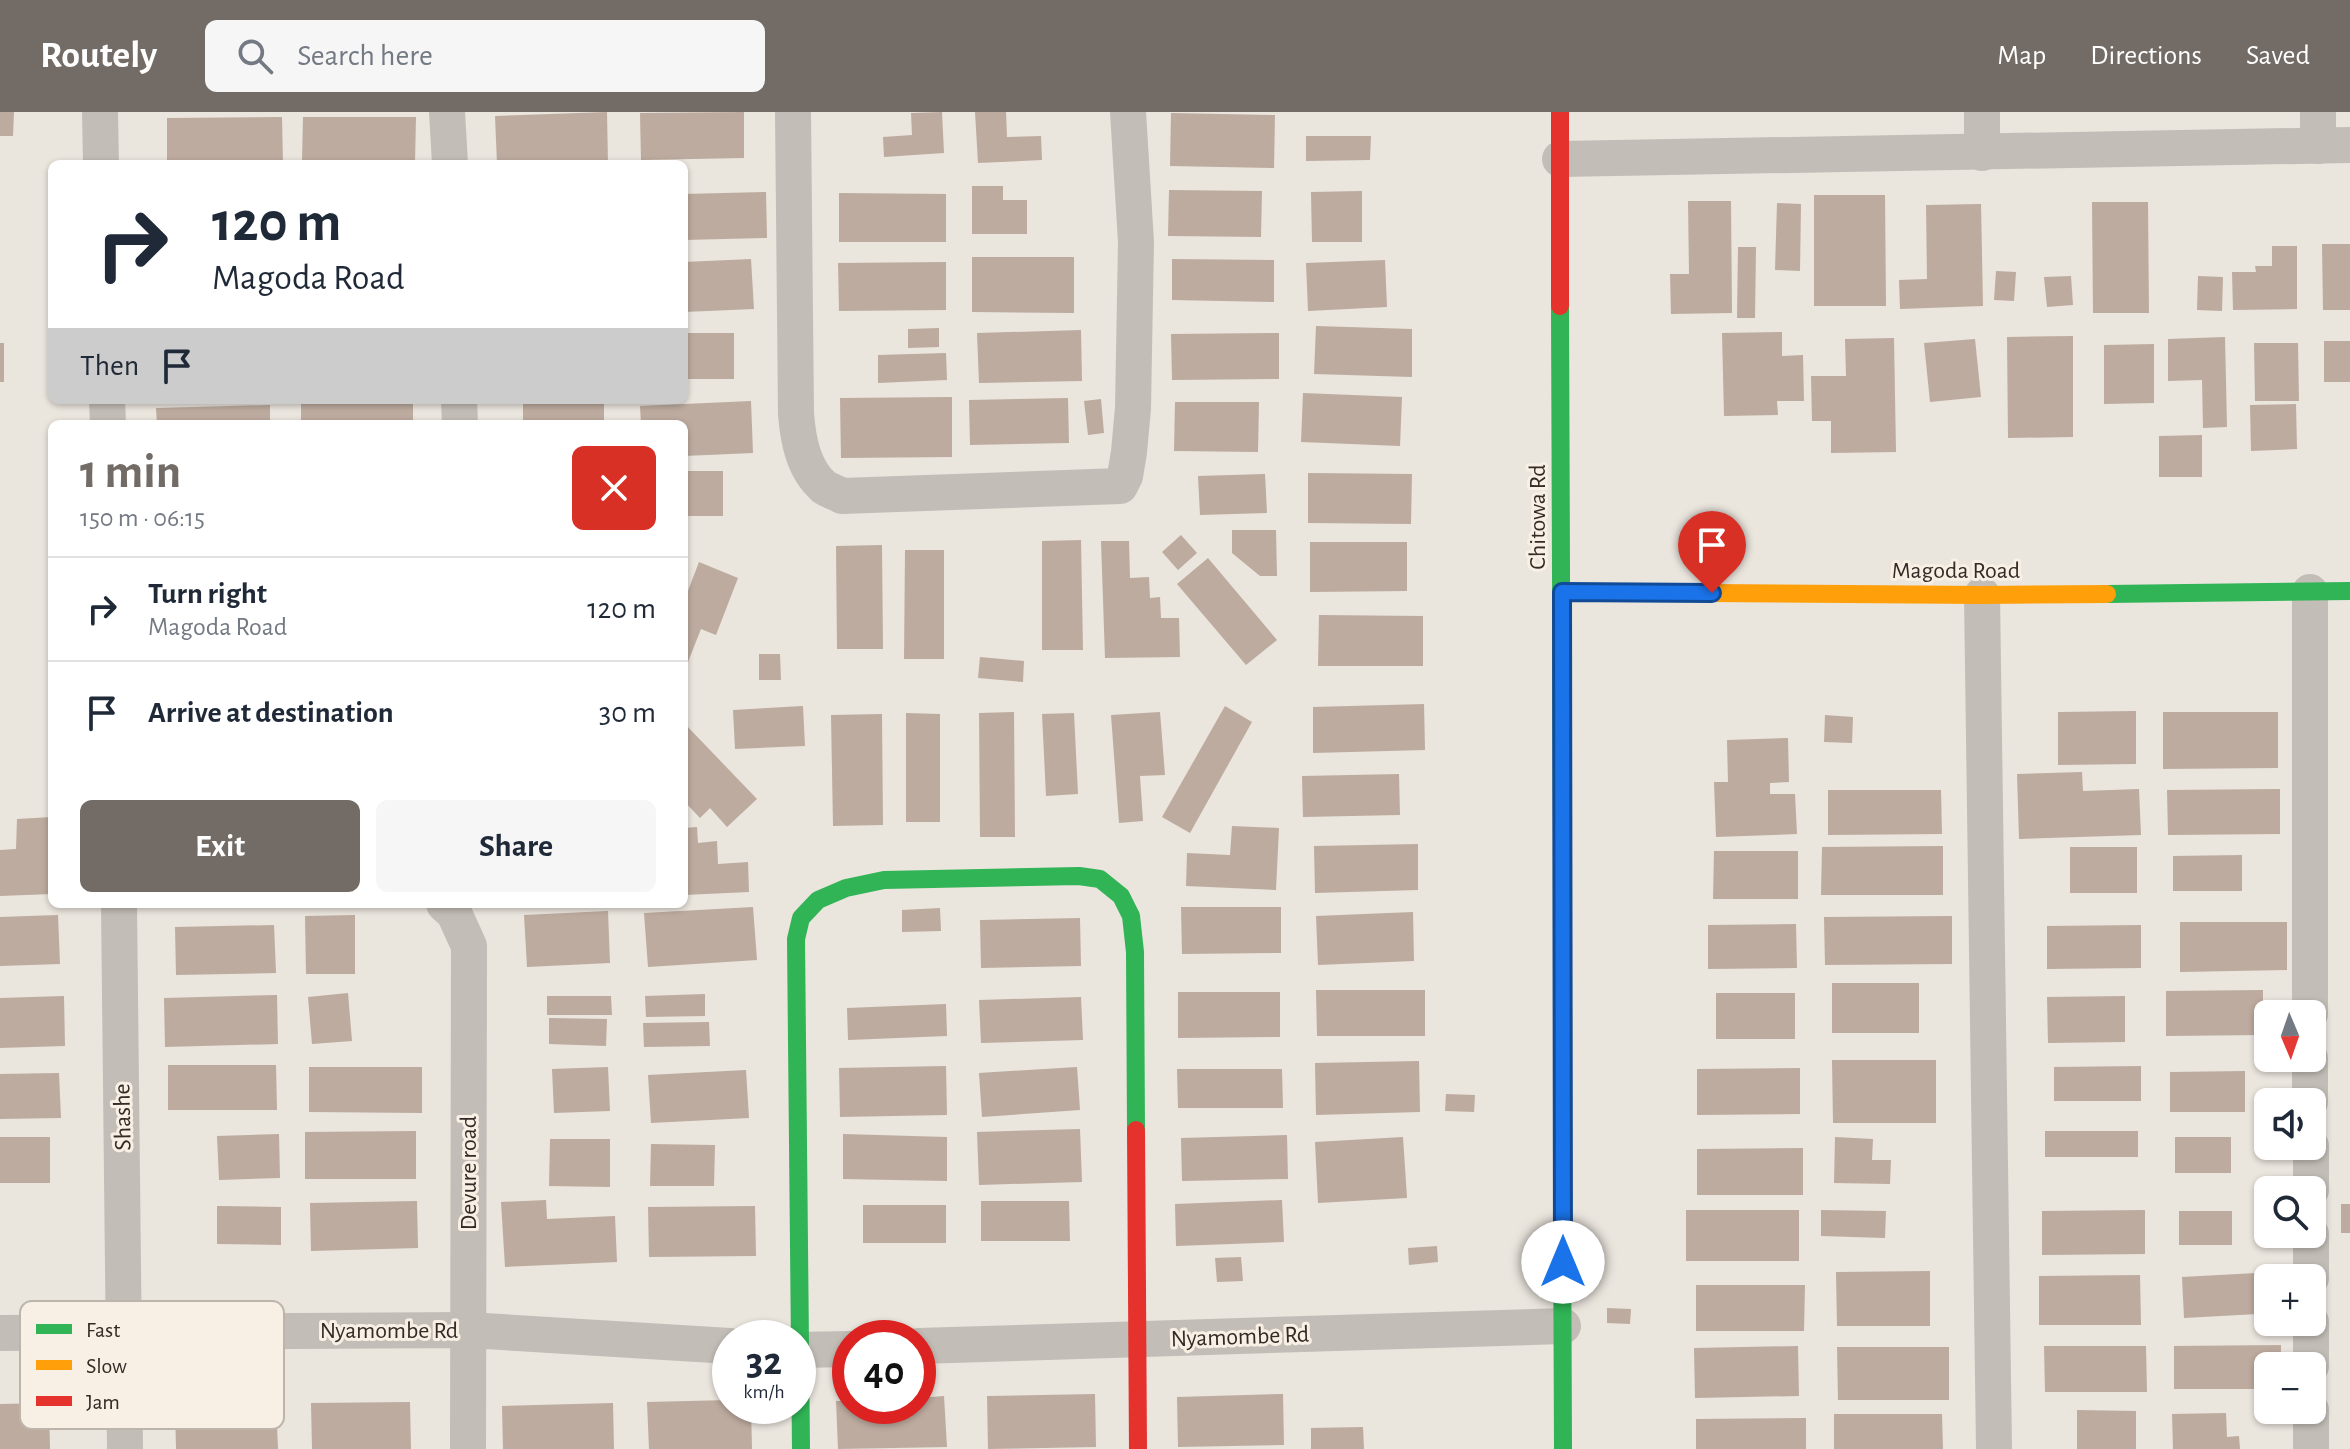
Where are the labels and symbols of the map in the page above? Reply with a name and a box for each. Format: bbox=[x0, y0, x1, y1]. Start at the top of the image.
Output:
street label: Chitowa Rd bbox=[1526, 464, 1550, 570]
pin bbox=[1678, 511, 1746, 593]
street label: Magoda Road bbox=[1892, 559, 2020, 583]
north arrow bbox=[2254, 1000, 2326, 1072]
street label: Shashe bbox=[110, 1083, 136, 1151]
street label: Devure road bbox=[457, 1116, 481, 1230]
position arrow bbox=[1521, 1220, 1605, 1304]
legend bbox=[20, 1301, 284, 1429]
text: Fast bbox=[86, 1319, 120, 1341]
street label: Nyamombe Rd bbox=[320, 1319, 458, 1343]
speed limit sign: 40 bbox=[832, 1320, 936, 1424]
street label: Nyamombe Rd bbox=[1170, 1323, 1310, 1351]
text: Slow bbox=[86, 1355, 127, 1377]
text: Jam bbox=[86, 1391, 120, 1413]

